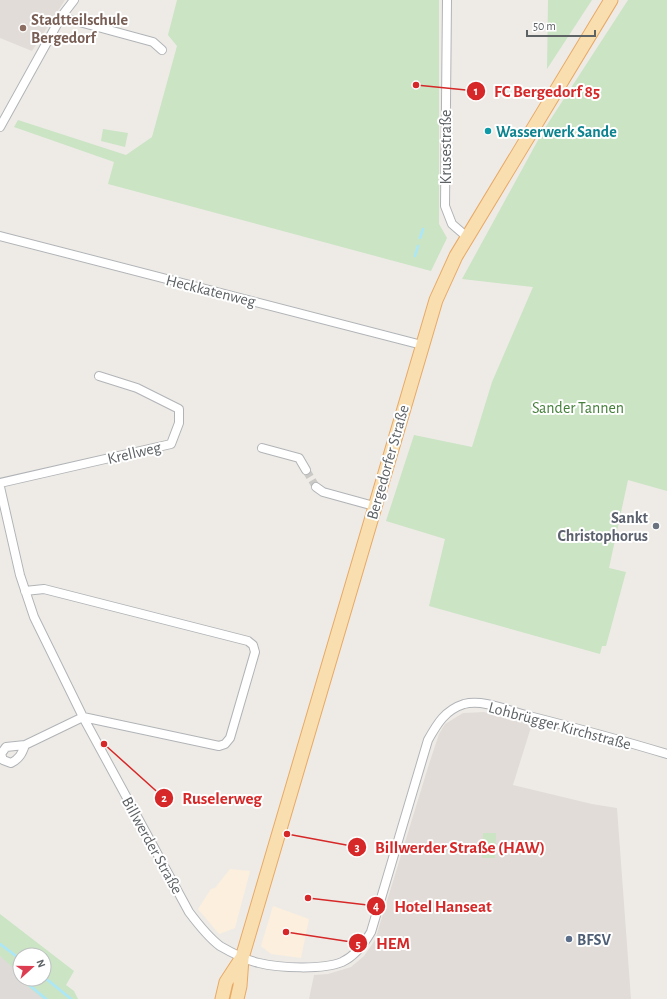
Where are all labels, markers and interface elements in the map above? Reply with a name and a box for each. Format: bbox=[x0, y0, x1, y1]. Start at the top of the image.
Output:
place label: Stadtteilschule Bergedorf bbox=[31, 12, 128, 46]
scale bar bbox=[527, 12, 595, 38]
text: 50 m bbox=[533, 20, 556, 32]
marker: Stadtteilschule Bergedorf bbox=[18, 23, 28, 33]
callout: FC Bergedorf 85 bbox=[466, 77, 608, 106]
text: FC Bergedorf 85 bbox=[494, 83, 600, 100]
text: 1 bbox=[474, 85, 478, 97]
street label: Krusestraße bbox=[438, 110, 454, 184]
place label: Wasserwerk Sande bbox=[496, 124, 617, 140]
marker: Wasserwerk Sande bbox=[483, 126, 493, 136]
street label: Heckkatenweg bbox=[164, 272, 257, 310]
park label: Sander Tannen bbox=[532, 400, 624, 416]
street label: Bergedorfer Straße bbox=[364, 403, 412, 521]
street label: Krellweg bbox=[106, 439, 163, 467]
place label: Sankt Christophorus bbox=[557, 510, 649, 544]
marker: Sankt Christophorus bbox=[651, 521, 661, 531]
street label: Lohbrügger Kirchstraße bbox=[487, 699, 633, 753]
callout: Ruselerweg bbox=[154, 784, 270, 813]
text: Ruselerweg bbox=[182, 790, 262, 807]
text: 2 bbox=[161, 792, 167, 804]
street label: Billwerder Straße bbox=[119, 794, 185, 897]
callout: Billwerder Straße (HAW) bbox=[347, 832, 553, 861]
text: Billwerder Straße (HAW) bbox=[375, 839, 545, 856]
text: 3 bbox=[354, 841, 360, 853]
callout: Hotel Hanseat bbox=[366, 891, 500, 920]
text: Hotel Hanseat bbox=[394, 898, 492, 915]
text: 4 bbox=[373, 900, 379, 912]
callout: HEM bbox=[348, 929, 418, 958]
place label: BFSV bbox=[577, 932, 612, 948]
marker: BFSV bbox=[564, 934, 574, 944]
text: HEM bbox=[376, 935, 410, 952]
text: 5 bbox=[355, 938, 361, 950]
north arrow bbox=[12, 947, 52, 987]
text: N bbox=[34, 958, 47, 969]

